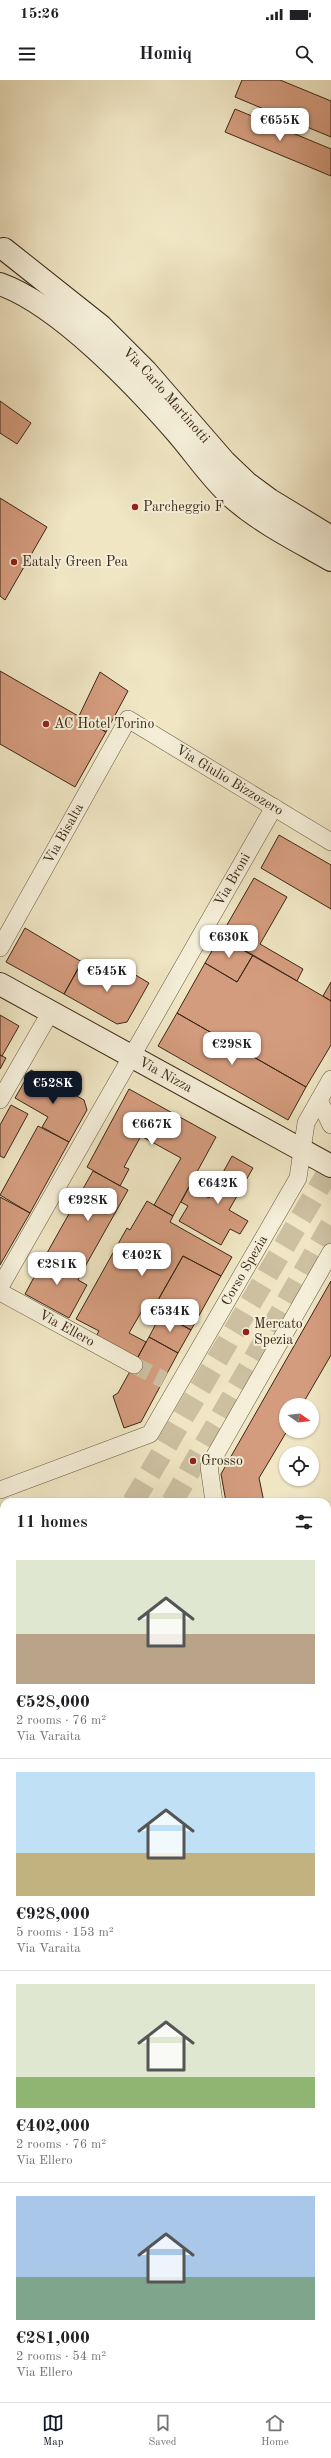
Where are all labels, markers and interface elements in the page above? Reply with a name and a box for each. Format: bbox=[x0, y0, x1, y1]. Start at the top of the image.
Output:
text: 15:26 bbox=[20, 7, 59, 22]
icon: menu bbox=[16, 43, 38, 65]
icon: search bbox=[293, 43, 315, 65]
text: Homiq bbox=[139, 45, 192, 63]
pin: €655K bbox=[252, 108, 308, 142]
text: €655K bbox=[260, 114, 300, 127]
street label: Via Carlo Martinotti bbox=[120, 345, 212, 446]
place label: Parcheggio F bbox=[143, 500, 224, 514]
marker: Parcheggio F bbox=[130, 502, 140, 512]
place label: Eataly Green Pea bbox=[22, 555, 128, 569]
marker: Eataly Green Pea bbox=[9, 557, 19, 567]
place label: AC Hotel Torino bbox=[54, 717, 154, 731]
marker: AC Hotel Torino bbox=[41, 719, 51, 729]
street label: Via Giulio Bizzozero bbox=[173, 743, 286, 818]
street label: Via Bisalta bbox=[41, 801, 86, 866]
street label: Via Broni bbox=[212, 851, 253, 909]
pin: €630K bbox=[201, 925, 257, 959]
text: €630K bbox=[209, 931, 249, 944]
pin: €545K bbox=[79, 959, 135, 993]
text: €545K bbox=[87, 965, 127, 978]
pin: €298K bbox=[204, 1032, 260, 1066]
text: €298K bbox=[212, 1038, 252, 1051]
street label: Via Nizza bbox=[137, 1055, 195, 1095]
pin: €528K bbox=[25, 1071, 81, 1105]
text: €528K bbox=[33, 1077, 73, 1090]
pin: €667K bbox=[124, 1112, 180, 1146]
text: €667K bbox=[132, 1118, 172, 1131]
pin: €642K bbox=[190, 1171, 246, 1205]
text: €642K bbox=[198, 1177, 238, 1190]
pin: €928K bbox=[60, 1188, 116, 1222]
text: €928K bbox=[68, 1194, 108, 1207]
street label: Corso Spezia bbox=[219, 1233, 270, 1308]
pin: €402K bbox=[114, 1243, 170, 1277]
text: €402K bbox=[122, 1249, 162, 1262]
pin: €281K bbox=[29, 1252, 85, 1286]
text: €281K bbox=[37, 1258, 77, 1271]
pin: €534K bbox=[142, 1299, 198, 1333]
text: €534K bbox=[150, 1305, 190, 1318]
street label: Via Ellero bbox=[37, 1308, 97, 1349]
place label: Mercato Spezia bbox=[254, 1317, 303, 1347]
marker: Mercato Spezia bbox=[241, 1327, 251, 1337]
north arrow bbox=[279, 1398, 319, 1438]
map controls bbox=[279, 1398, 319, 1486]
button: locate bbox=[279, 1446, 319, 1486]
place label: Grosso bbox=[201, 1454, 243, 1468]
marker: Grosso bbox=[188, 1456, 198, 1466]
icon: filters bbox=[293, 1511, 315, 1533]
text: 11 homes bbox=[16, 1514, 88, 1531]
icon: home bbox=[130, 1586, 202, 1658]
text: €528,000 bbox=[16, 1694, 90, 1711]
text: 2 rooms · 76 m² bbox=[16, 1714, 106, 1727]
text: Via Varaita bbox=[16, 1730, 81, 1743]
icon: home bbox=[130, 1798, 202, 1870]
text: €928,000 bbox=[16, 1906, 90, 1923]
text: 5 rooms · 153 m² bbox=[16, 1926, 114, 1939]
text: Via Varaita bbox=[16, 1942, 81, 1955]
icon: home bbox=[130, 2010, 202, 2082]
text: €402,000 bbox=[16, 2118, 90, 2135]
text: 2 rooms · 76 m² bbox=[16, 2138, 106, 2151]
text: Via Ellero bbox=[16, 2154, 73, 2167]
icon: home bbox=[130, 2222, 202, 2294]
text: €281,000 bbox=[16, 2330, 90, 2347]
text: 2 rooms · 54 m² bbox=[16, 2350, 106, 2363]
text: Via Ellero bbox=[16, 2366, 73, 2379]
tab: Map bbox=[42, 2412, 64, 2450]
tab: Saved bbox=[149, 2412, 177, 2450]
tab: Home bbox=[261, 2412, 289, 2450]

